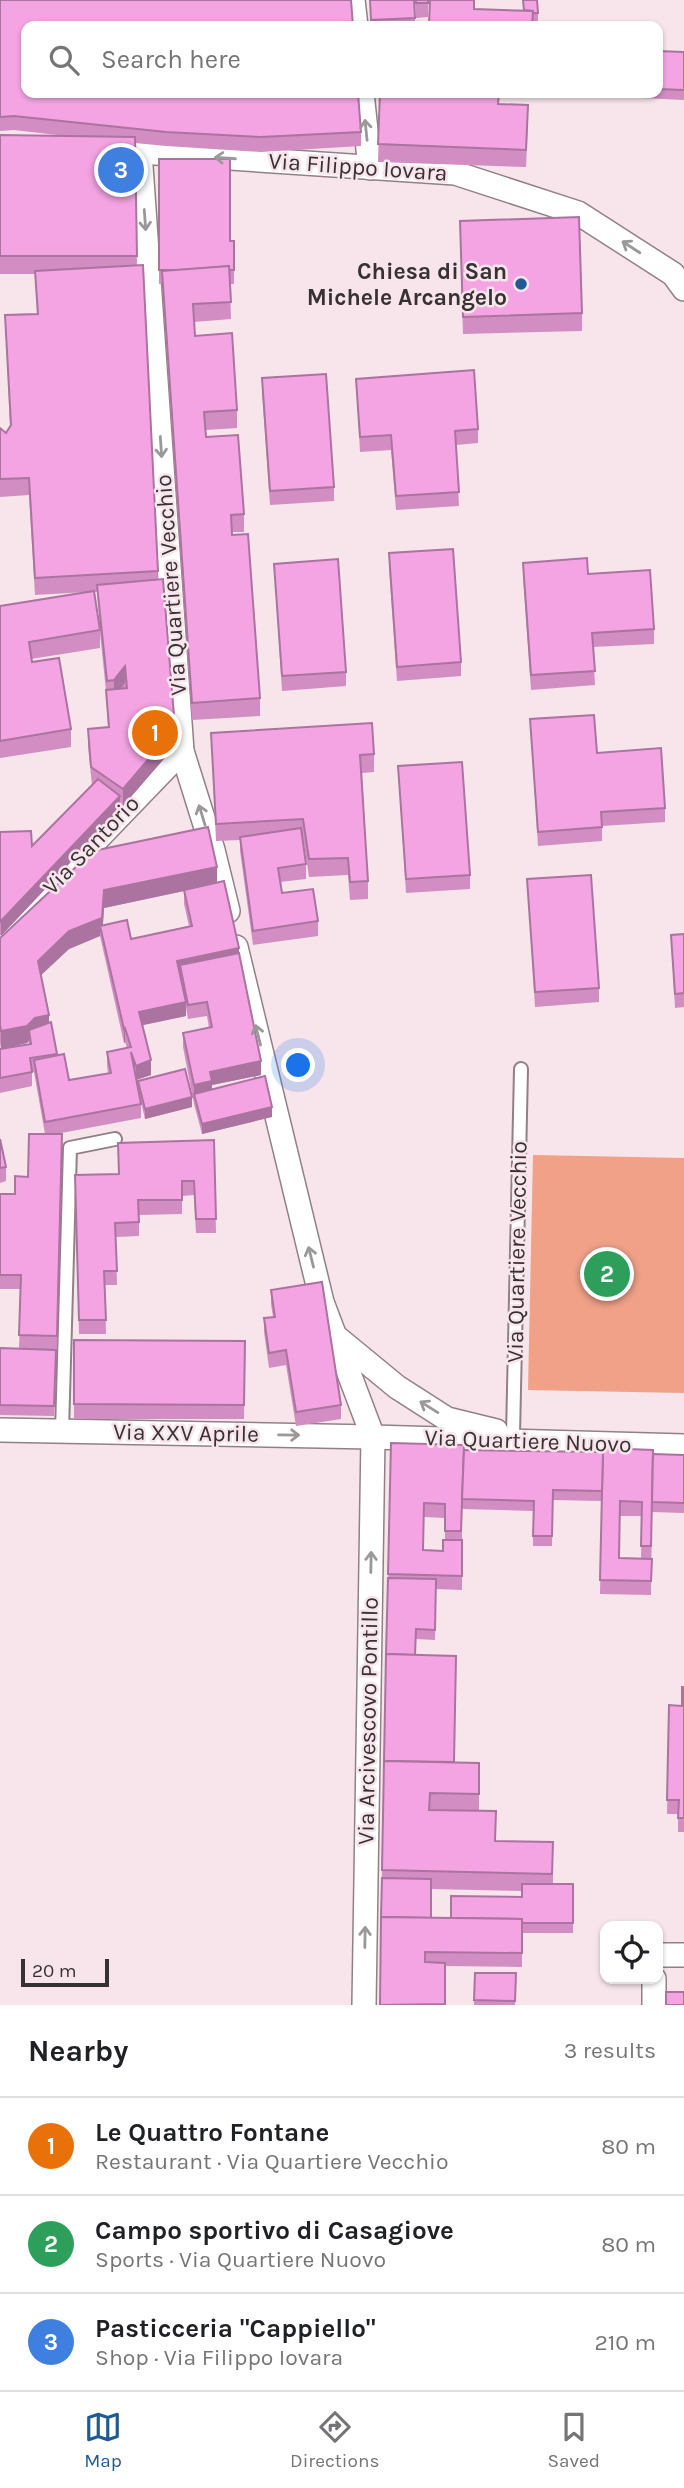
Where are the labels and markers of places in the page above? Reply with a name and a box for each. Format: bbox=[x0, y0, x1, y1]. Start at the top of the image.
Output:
pin: 3 bbox=[98, 144, 144, 196]
place label: Chiesa di San Michele Arcangelo bbox=[307, 258, 507, 311]
marker: Chiesa di San Michele Arcangelo bbox=[513, 276, 529, 292]
pin: 1 bbox=[132, 707, 178, 759]
pin: 2 bbox=[584, 1248, 630, 1300]

